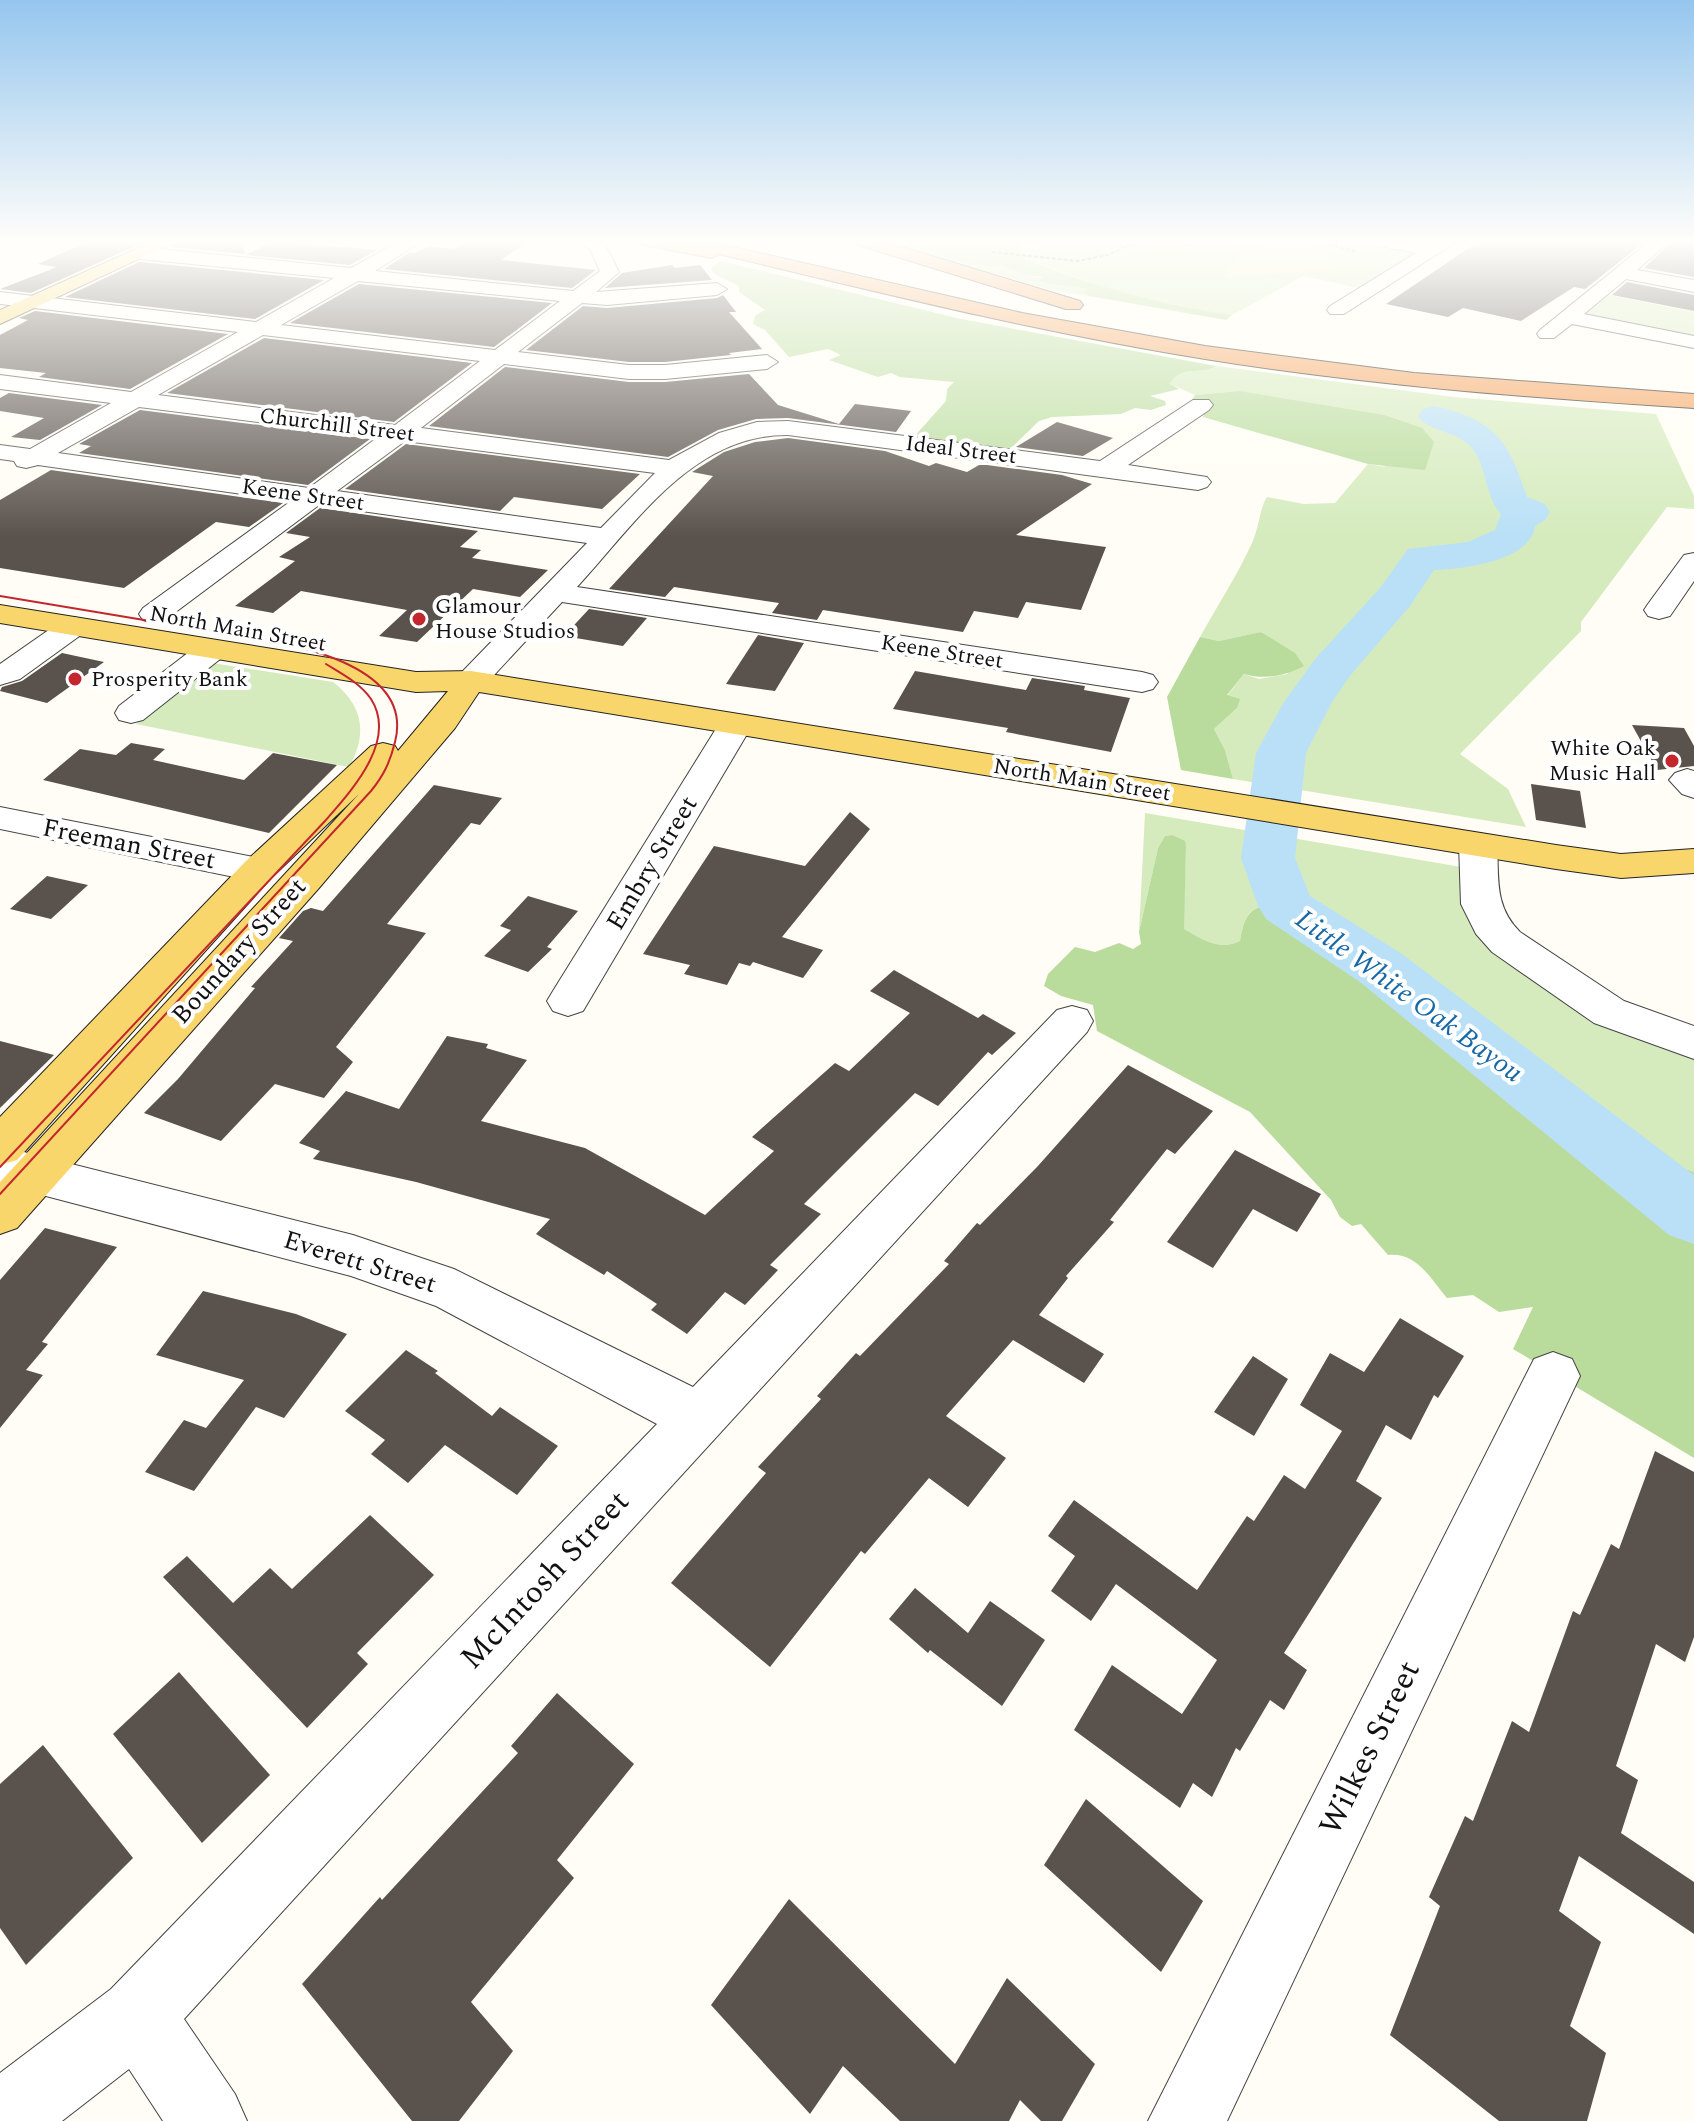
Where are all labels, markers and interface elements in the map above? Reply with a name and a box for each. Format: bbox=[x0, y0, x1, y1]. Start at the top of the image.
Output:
street label: Churchill Street bbox=[258, 399, 417, 451]
street label: Ideal Street bbox=[903, 427, 1019, 473]
street label: Keene Street bbox=[240, 470, 367, 520]
place label: Glamour House Studios bbox=[435, 590, 575, 648]
street label: North Main Street bbox=[147, 597, 329, 661]
marker: Glamour House Studios bbox=[410, 610, 428, 628]
street label: Keene Street bbox=[878, 626, 1006, 678]
place label: Prosperity Bank bbox=[91, 663, 248, 696]
marker: Prosperity Bank bbox=[66, 670, 84, 688]
place label: White Oak Music Hall bbox=[1549, 732, 1656, 790]
street label: North Main Street bbox=[991, 750, 1173, 810]
marker: White Oak Music Hall bbox=[1663, 752, 1681, 770]
street label: Embry Street bbox=[596, 788, 708, 938]
street label: Freeman Street bbox=[39, 808, 219, 880]
street label: Boundary Street bbox=[162, 869, 316, 1033]
water label: Little White Oak Bayou bbox=[1286, 898, 1532, 1094]
street label: Everett Street bbox=[279, 1220, 441, 1304]
street label: McIntosh Street bbox=[449, 1479, 641, 1681]
street label: Wilkes Street bbox=[1307, 1652, 1433, 1844]

